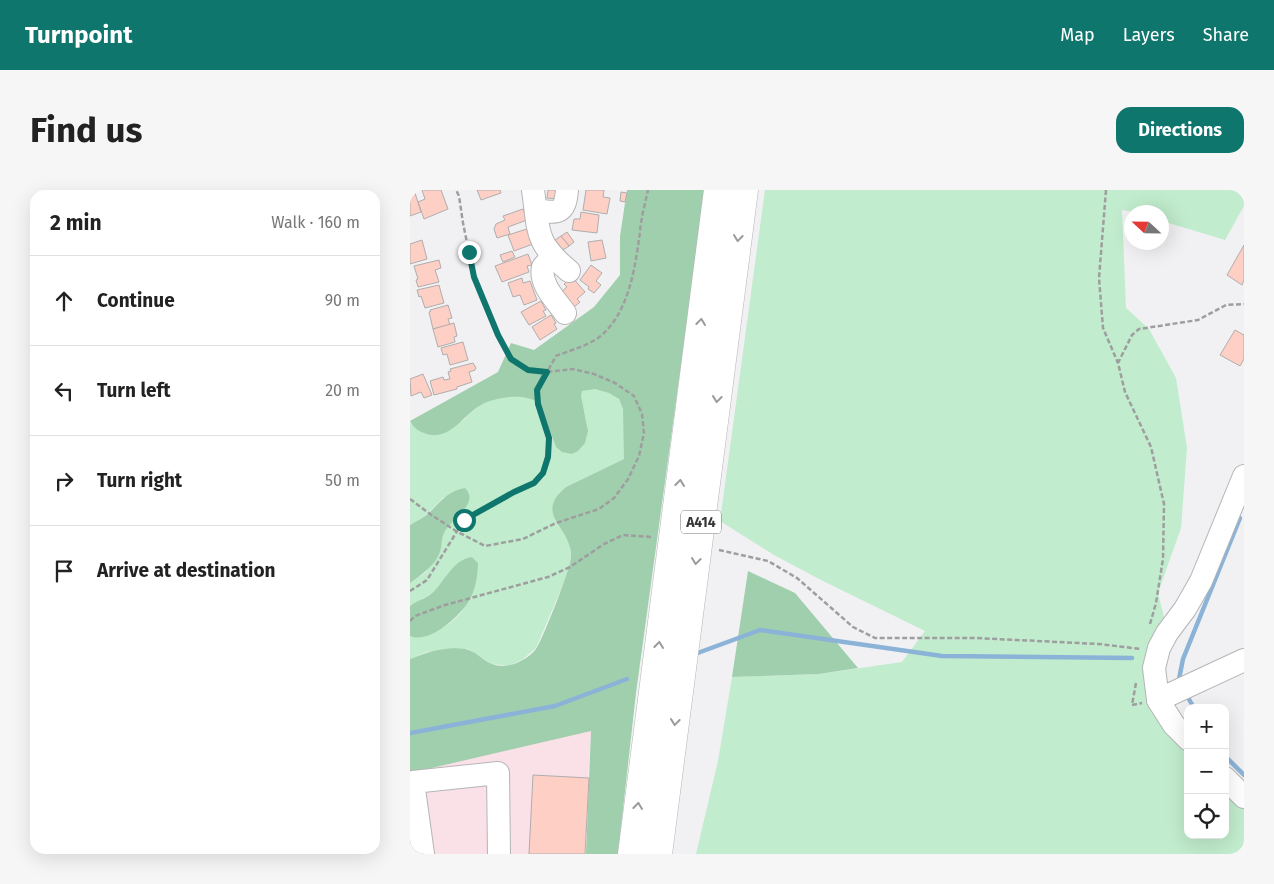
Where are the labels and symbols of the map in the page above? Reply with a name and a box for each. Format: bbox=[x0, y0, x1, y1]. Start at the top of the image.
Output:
north arrow bbox=[1124, 205, 1169, 250]
one-way arrow bbox=[733, 235, 744, 243]
route end bbox=[458, 241, 481, 264]
one-way arrow bbox=[695, 318, 706, 326]
one-way arrow bbox=[712, 395, 722, 404]
one-way arrow bbox=[674, 479, 685, 487]
route start bbox=[453, 509, 476, 532]
road number: A414 bbox=[681, 511, 721, 534]
one-way arrow bbox=[691, 556, 701, 565]
one-way arrow bbox=[653, 640, 664, 648]
one-way arrow bbox=[670, 717, 680, 726]
one-way arrow bbox=[632, 801, 643, 809]

